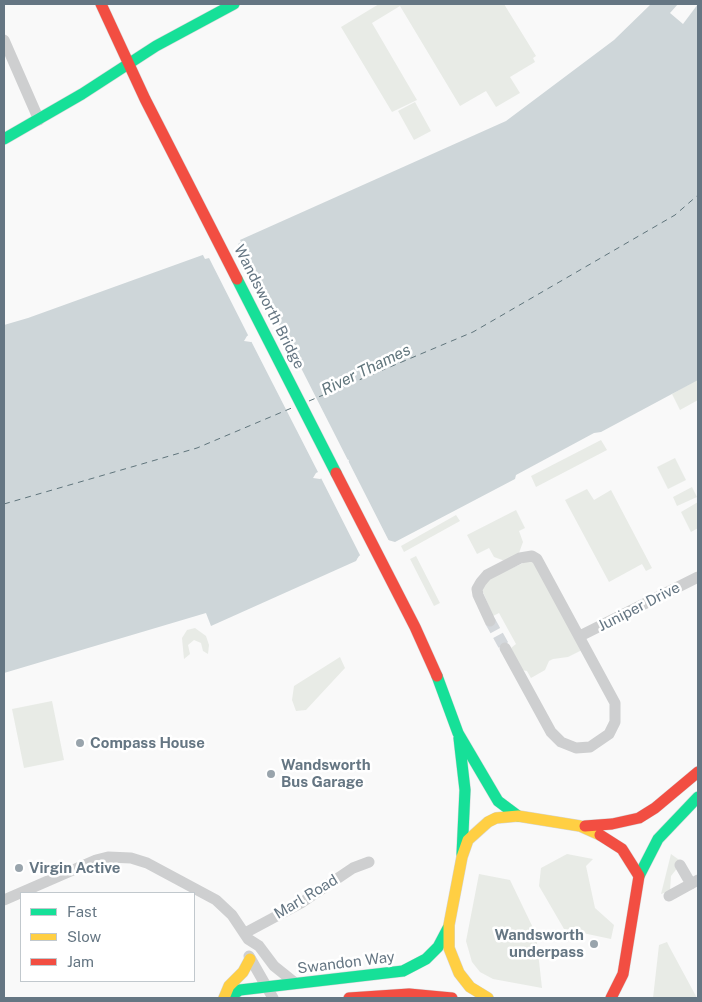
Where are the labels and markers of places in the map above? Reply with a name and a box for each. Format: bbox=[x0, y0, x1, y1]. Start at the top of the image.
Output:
place label: Compass House bbox=[90, 734, 205, 752]
marker: Compass House bbox=[74, 737, 86, 749]
place label: Wandsworth Bus Garage bbox=[281, 756, 371, 791]
marker: Wandsworth Bus Garage bbox=[265, 768, 277, 780]
place label: Virgin Active bbox=[29, 859, 121, 877]
marker: Virgin Active bbox=[13, 862, 25, 874]
place label: Wandsworth underpass bbox=[494, 926, 584, 961]
marker: Wandsworth underpass bbox=[588, 938, 600, 950]

